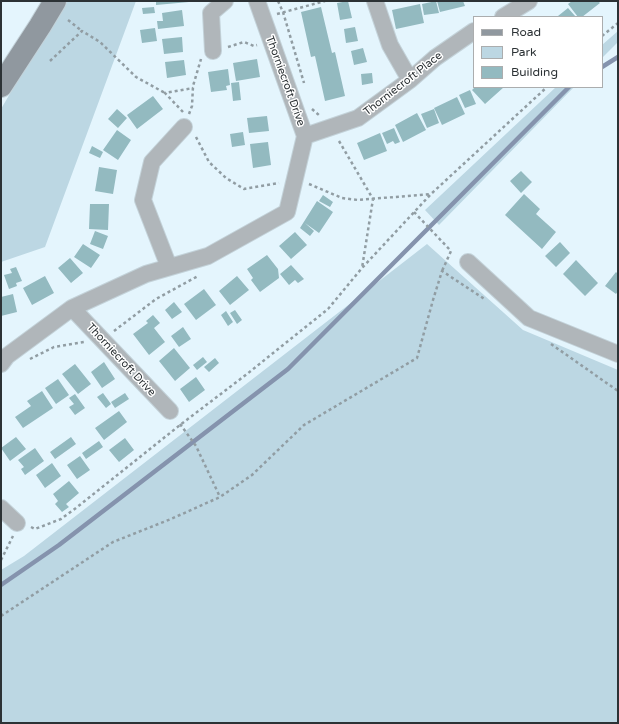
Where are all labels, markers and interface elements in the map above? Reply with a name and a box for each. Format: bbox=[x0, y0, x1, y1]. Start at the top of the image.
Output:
legend bbox=[473, 16, 603, 88]
text: Road bbox=[511, 25, 541, 39]
street label: Thorniecroft Drive bbox=[263, 34, 307, 128]
text: Park bbox=[511, 45, 537, 59]
street label: Thorniecroft Place bbox=[361, 49, 445, 119]
text: Building bbox=[511, 65, 558, 79]
street label: Thorniecroft Drive bbox=[84, 321, 158, 399]

